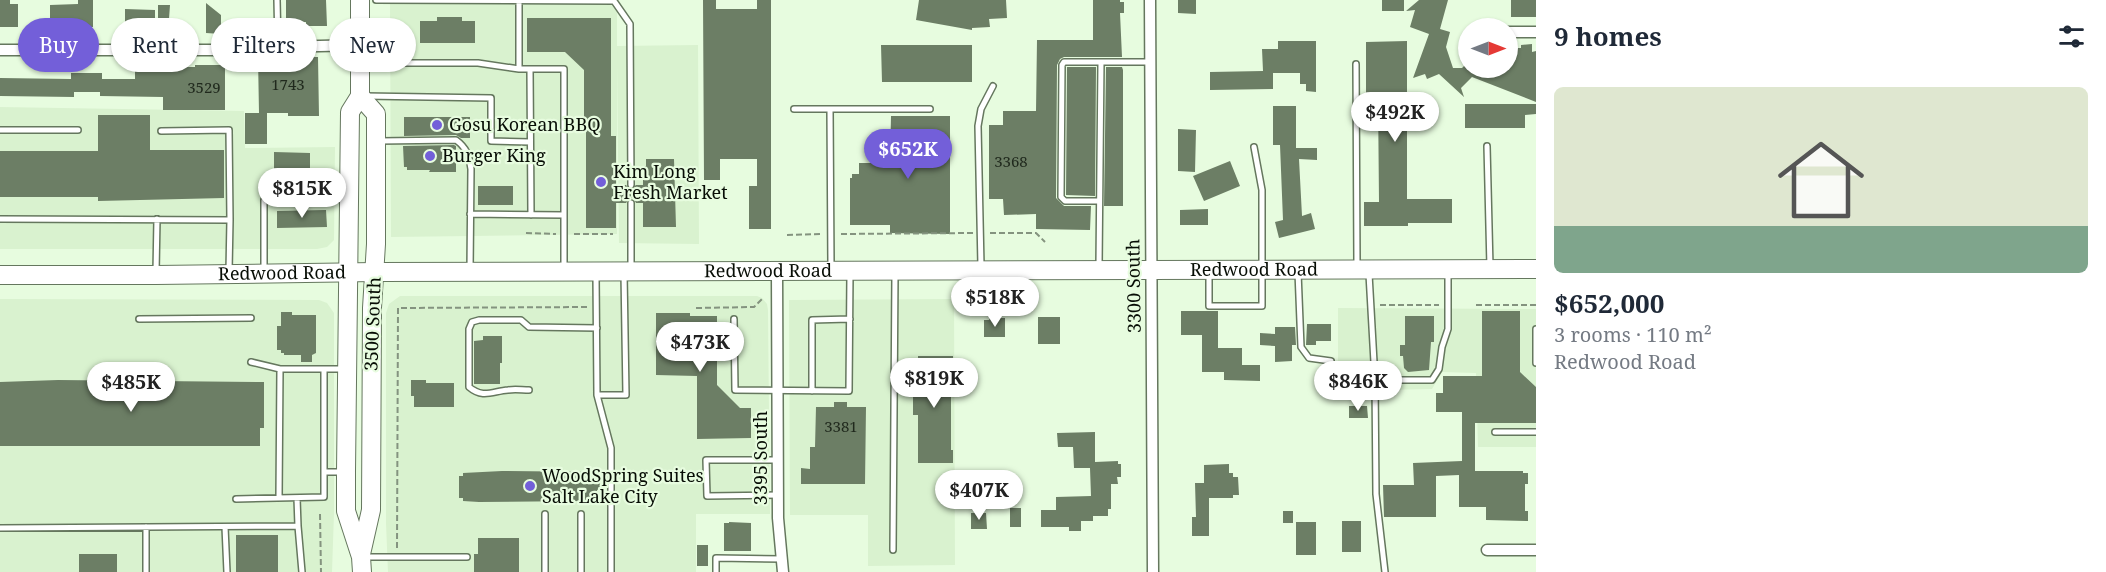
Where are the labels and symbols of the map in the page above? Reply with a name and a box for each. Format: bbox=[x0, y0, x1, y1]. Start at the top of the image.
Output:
north arrow bbox=[1458, 18, 1518, 78]
house number: 1743 bbox=[271, 74, 305, 94]
house number: 3529 bbox=[187, 77, 221, 97]
pin: $492K bbox=[1353, 92, 1437, 143]
place label: Gosu Korean BBQ bbox=[449, 112, 601, 136]
marker: Gosu Korean BBQ bbox=[430, 118, 444, 132]
pin: $652K bbox=[866, 129, 950, 180]
place label: Burger King bbox=[442, 143, 546, 167]
marker: Burger King bbox=[423, 149, 437, 163]
house number: 3368 bbox=[994, 151, 1028, 171]
place label: Kim Long Fresh Market bbox=[613, 159, 728, 204]
pin: $815K bbox=[260, 168, 344, 219]
marker: Kim Long Fresh Market bbox=[594, 175, 608, 189]
street label: 3300 South bbox=[1120, 239, 1146, 333]
street label: Redwood Road bbox=[1190, 257, 1318, 281]
street label: Redwood Road bbox=[704, 258, 832, 282]
street label: Redwood Road bbox=[218, 259, 346, 285]
street label: 3500 South bbox=[358, 276, 386, 372]
pin: $518K bbox=[953, 277, 1037, 328]
pin: $473K bbox=[658, 322, 742, 373]
pin: $819K bbox=[892, 358, 976, 409]
pin: $846K bbox=[1316, 361, 1400, 412]
pin: $485K bbox=[89, 362, 173, 413]
street label: 3395 South bbox=[748, 411, 772, 505]
house number: 3381 bbox=[824, 416, 858, 436]
place label: WoodSpring Suites Salt Lake City bbox=[542, 463, 704, 508]
pin: $407K bbox=[937, 470, 1021, 521]
marker: WoodSpring Suites Salt Lake City bbox=[523, 479, 537, 493]

